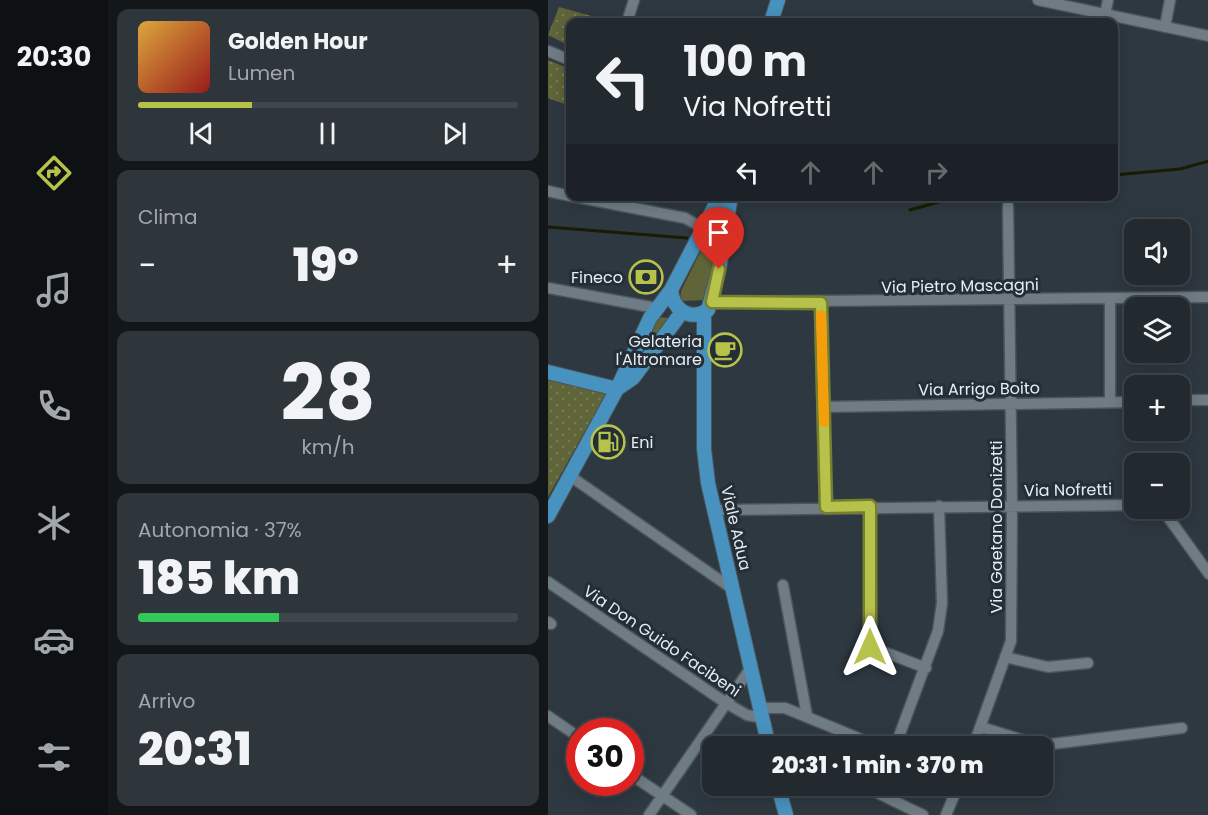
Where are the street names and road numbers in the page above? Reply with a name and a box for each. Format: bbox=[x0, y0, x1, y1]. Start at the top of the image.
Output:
street label: Via Pietro Mascagni bbox=[881, 273, 1039, 299]
street label: Via Arrigo Boito bbox=[918, 376, 1040, 402]
street label: Via Gaetano Donizetti bbox=[985, 441, 1008, 613]
street label: Via Nofretti bbox=[1024, 478, 1112, 502]
street label: Viale Adua bbox=[715, 483, 757, 573]
street label: Via Don Guido Facibeni bbox=[579, 580, 745, 702]

